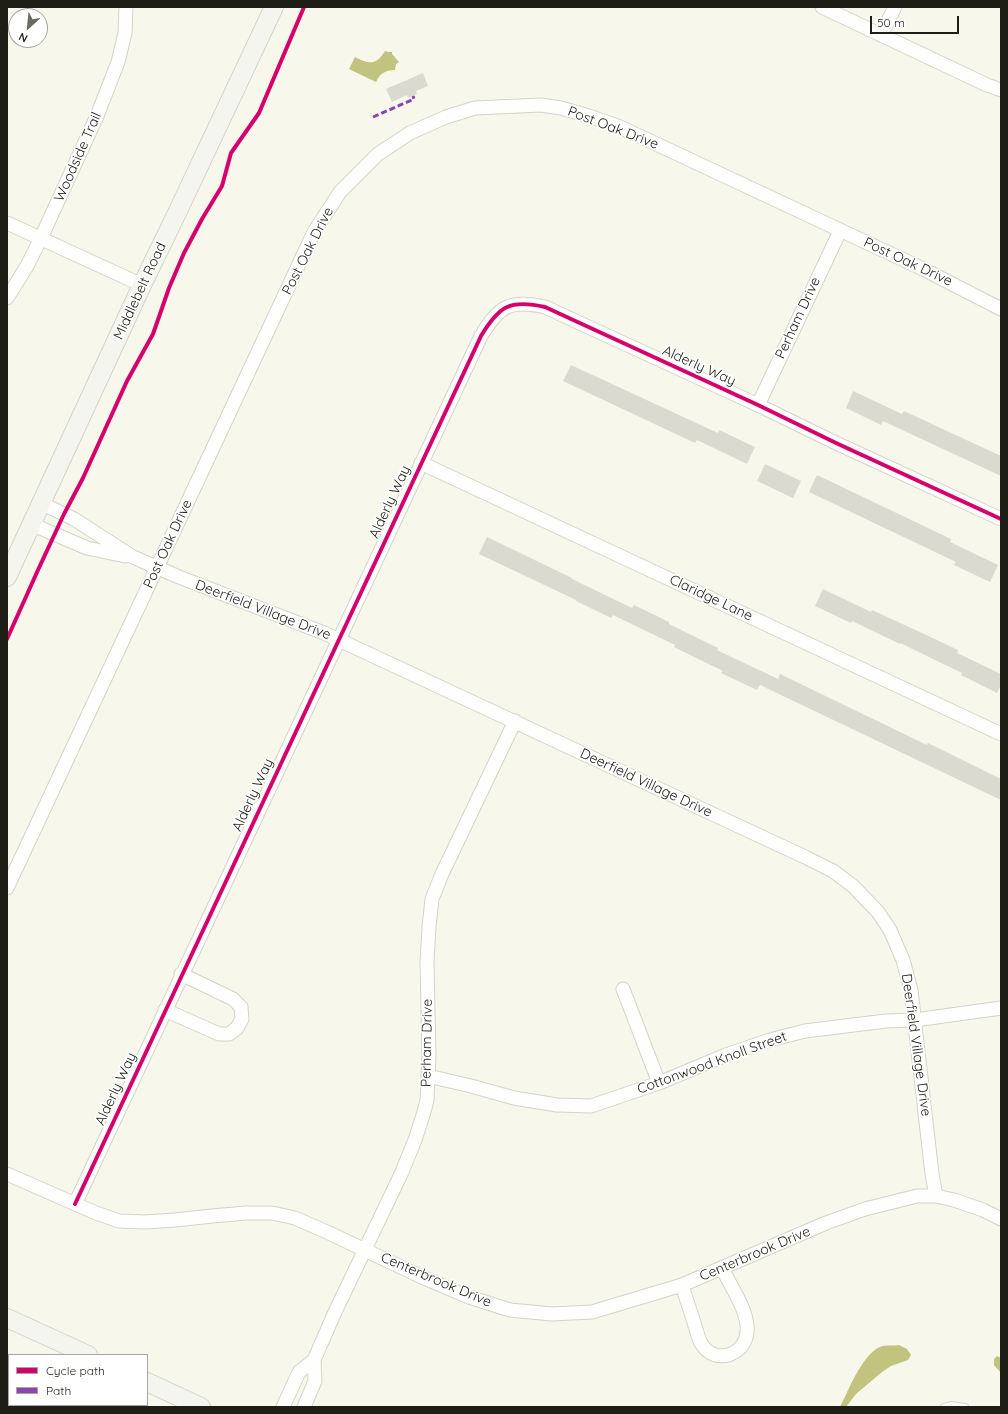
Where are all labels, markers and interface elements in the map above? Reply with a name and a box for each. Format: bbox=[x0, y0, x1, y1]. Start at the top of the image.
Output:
north arrow bbox=[8, 8, 48, 48]
scale bar bbox=[872, 8, 961, 34]
text: 50 m bbox=[877, 15, 905, 30]
text: N bbox=[16, 30, 30, 46]
street label: Post Oak Drive bbox=[565, 103, 661, 153]
street label: Woodside Trail bbox=[51, 110, 105, 204]
street label: Post Oak Drive bbox=[279, 204, 337, 298]
street label: Post Oak Drive bbox=[861, 234, 955, 290]
street label: Middlebelt Road bbox=[110, 240, 170, 342]
street label: Perham Drive bbox=[772, 274, 824, 362]
street label: Alderly Way bbox=[660, 342, 738, 390]
street label: Alderly Way bbox=[366, 463, 414, 541]
street label: Post Oak Drive bbox=[140, 497, 196, 591]
street label: Claridge Lane bbox=[667, 571, 755, 625]
street label: Deerfield Village Drive bbox=[193, 576, 333, 644]
street label: Deerfield Village Drive bbox=[577, 745, 715, 821]
street label: Alderly Way bbox=[229, 756, 277, 834]
street label: Deerfield Village Drive bbox=[898, 973, 934, 1117]
street label: Perham Drive bbox=[418, 999, 436, 1087]
street label: Cottonwood Knoll Street bbox=[635, 1028, 789, 1098]
street label: Alderly Way bbox=[92, 1050, 140, 1128]
street label: Centerbrook Drive bbox=[697, 1223, 813, 1285]
street label: Centerbrook Drive bbox=[378, 1249, 494, 1311]
legend bbox=[8, 1354, 148, 1406]
text: Cycle path bbox=[46, 1363, 105, 1378]
text: Path bbox=[46, 1383, 71, 1398]

